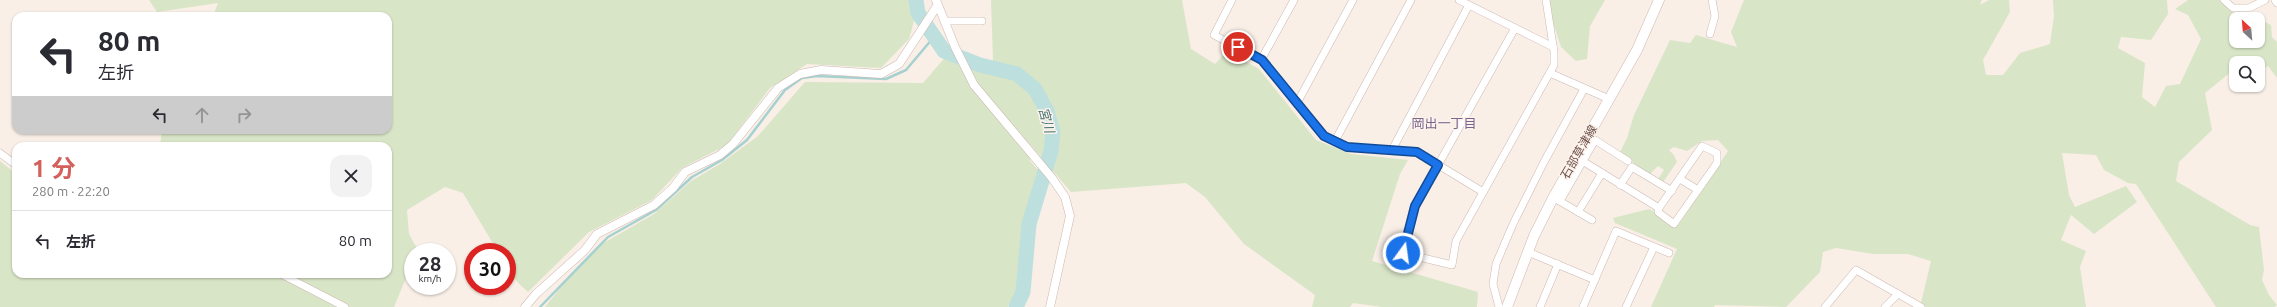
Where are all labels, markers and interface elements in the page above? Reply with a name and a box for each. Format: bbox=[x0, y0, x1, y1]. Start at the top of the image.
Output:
north arrow bbox=[2229, 12, 2265, 48]
map controls bbox=[2229, 12, 2265, 92]
text: 80 m bbox=[98, 25, 160, 56]
icon: left bbox=[32, 28, 84, 80]
pin bbox=[1221, 30, 1255, 64]
icon: arrive bbox=[1227, 36, 1249, 58]
button: search bbox=[2229, 56, 2265, 92]
text: 左折 bbox=[98, 62, 134, 82]
icon: left bbox=[149, 104, 171, 126]
icon: ahead bbox=[191, 104, 213, 126]
icon: right bbox=[233, 104, 255, 126]
water label: 宮川 bbox=[1037, 106, 1058, 136]
district label: 岡出一丁目 bbox=[1411, 116, 1477, 130]
street label: 石部草津線 bbox=[1558, 123, 1599, 181]
text: 1 分 bbox=[32, 155, 75, 182]
button: close bbox=[330, 155, 372, 197]
text: 280 m · 22:20 bbox=[32, 184, 110, 198]
icon: left bbox=[32, 230, 54, 252]
text: 80 m bbox=[339, 232, 372, 249]
position arrow bbox=[1382, 232, 1424, 274]
text: 左折 bbox=[66, 233, 96, 250]
speed limit sign: 30 bbox=[464, 243, 516, 295]
text: 28 bbox=[419, 252, 441, 275]
text: km/h bbox=[418, 273, 442, 284]

